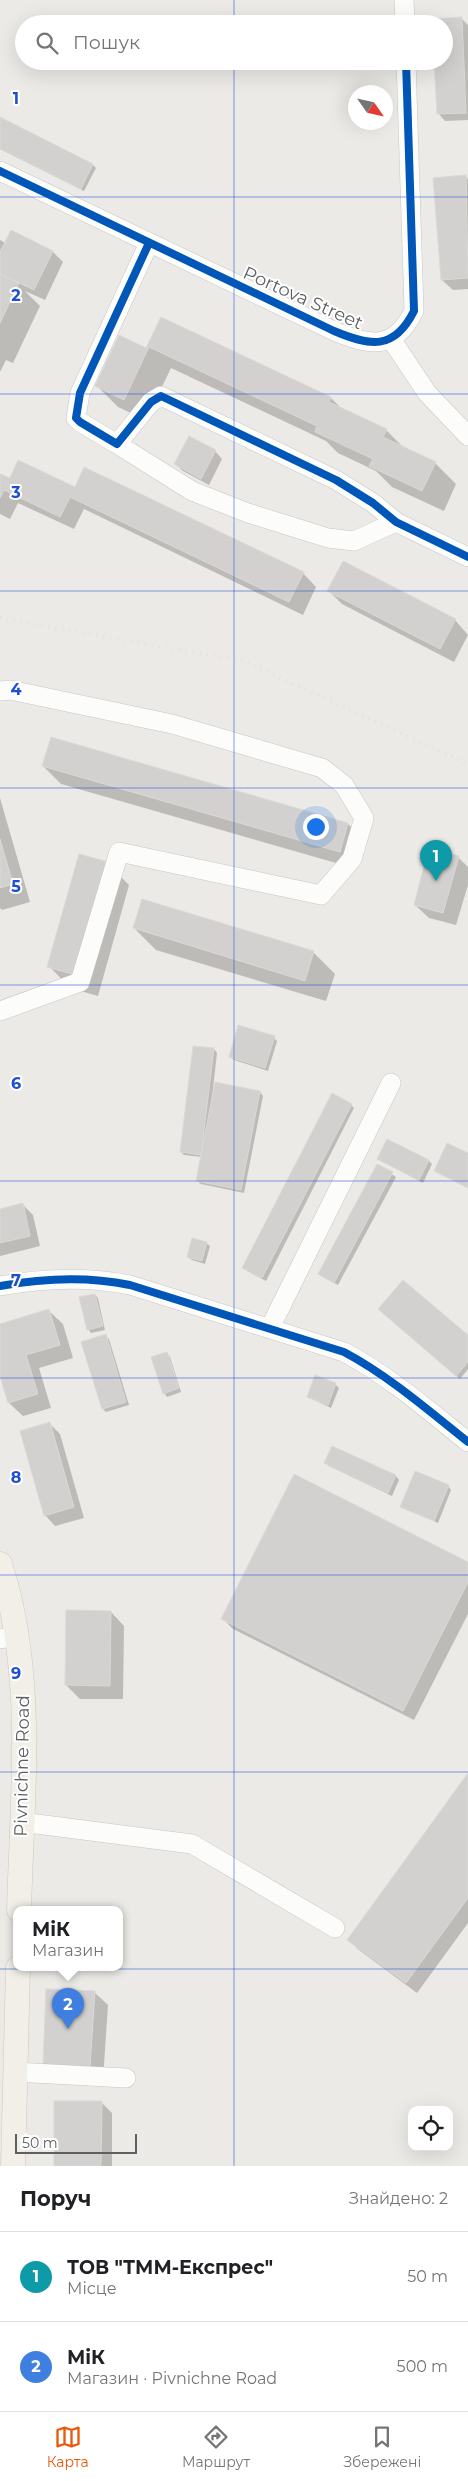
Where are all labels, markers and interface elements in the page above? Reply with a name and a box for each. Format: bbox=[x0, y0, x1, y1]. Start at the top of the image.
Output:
search box bbox=[15, 15, 453, 70]
icon: search bbox=[33, 29, 61, 57]
text: Пошук bbox=[73, 31, 140, 54]
north arrow bbox=[348, 85, 393, 130]
text: 1 bbox=[13, 89, 19, 108]
street label: Portova Street bbox=[240, 262, 366, 334]
text: 2 bbox=[11, 286, 21, 305]
text: 3 bbox=[10, 483, 21, 502]
text: 4 bbox=[10, 680, 22, 699]
your location bbox=[303, 814, 329, 840]
pin: 1 bbox=[420, 840, 452, 881]
text: 5 bbox=[11, 877, 21, 896]
text: 6 bbox=[11, 1074, 21, 1093]
text: 7 bbox=[11, 1271, 21, 1290]
text: 8 bbox=[11, 1468, 21, 1487]
text: 9 bbox=[11, 1664, 21, 1683]
street label: Pivnichne Road bbox=[10, 1695, 34, 1837]
popup bbox=[13, 1906, 123, 1971]
text: МіК bbox=[32, 1918, 70, 1941]
text: Магазин bbox=[32, 1941, 104, 1960]
pin: 2 bbox=[52, 1988, 84, 2029]
map controls bbox=[408, 2106, 453, 2151]
button: locate bbox=[408, 2106, 453, 2151]
scale bar bbox=[15, 2131, 138, 2154]
text: 50 m bbox=[22, 2134, 58, 2152]
text: Поруч bbox=[20, 2186, 91, 2211]
text: Знайдено: 2 bbox=[349, 2189, 448, 2208]
text: ТОВ "ТММ-Експрес" bbox=[67, 2256, 273, 2279]
text: 1 bbox=[33, 2267, 39, 2286]
text: 50 m bbox=[407, 2267, 448, 2286]
text: Місце bbox=[67, 2279, 117, 2298]
text: МіК bbox=[67, 2346, 105, 2369]
text: 2 bbox=[31, 2357, 41, 2376]
text: 500 m bbox=[397, 2357, 448, 2376]
text: Магазин · Pivnichne Road bbox=[67, 2369, 277, 2388]
tab: Карта bbox=[47, 2423, 89, 2471]
tab: Маршрут bbox=[182, 2423, 250, 2471]
tab: Збережені bbox=[343, 2423, 421, 2471]

